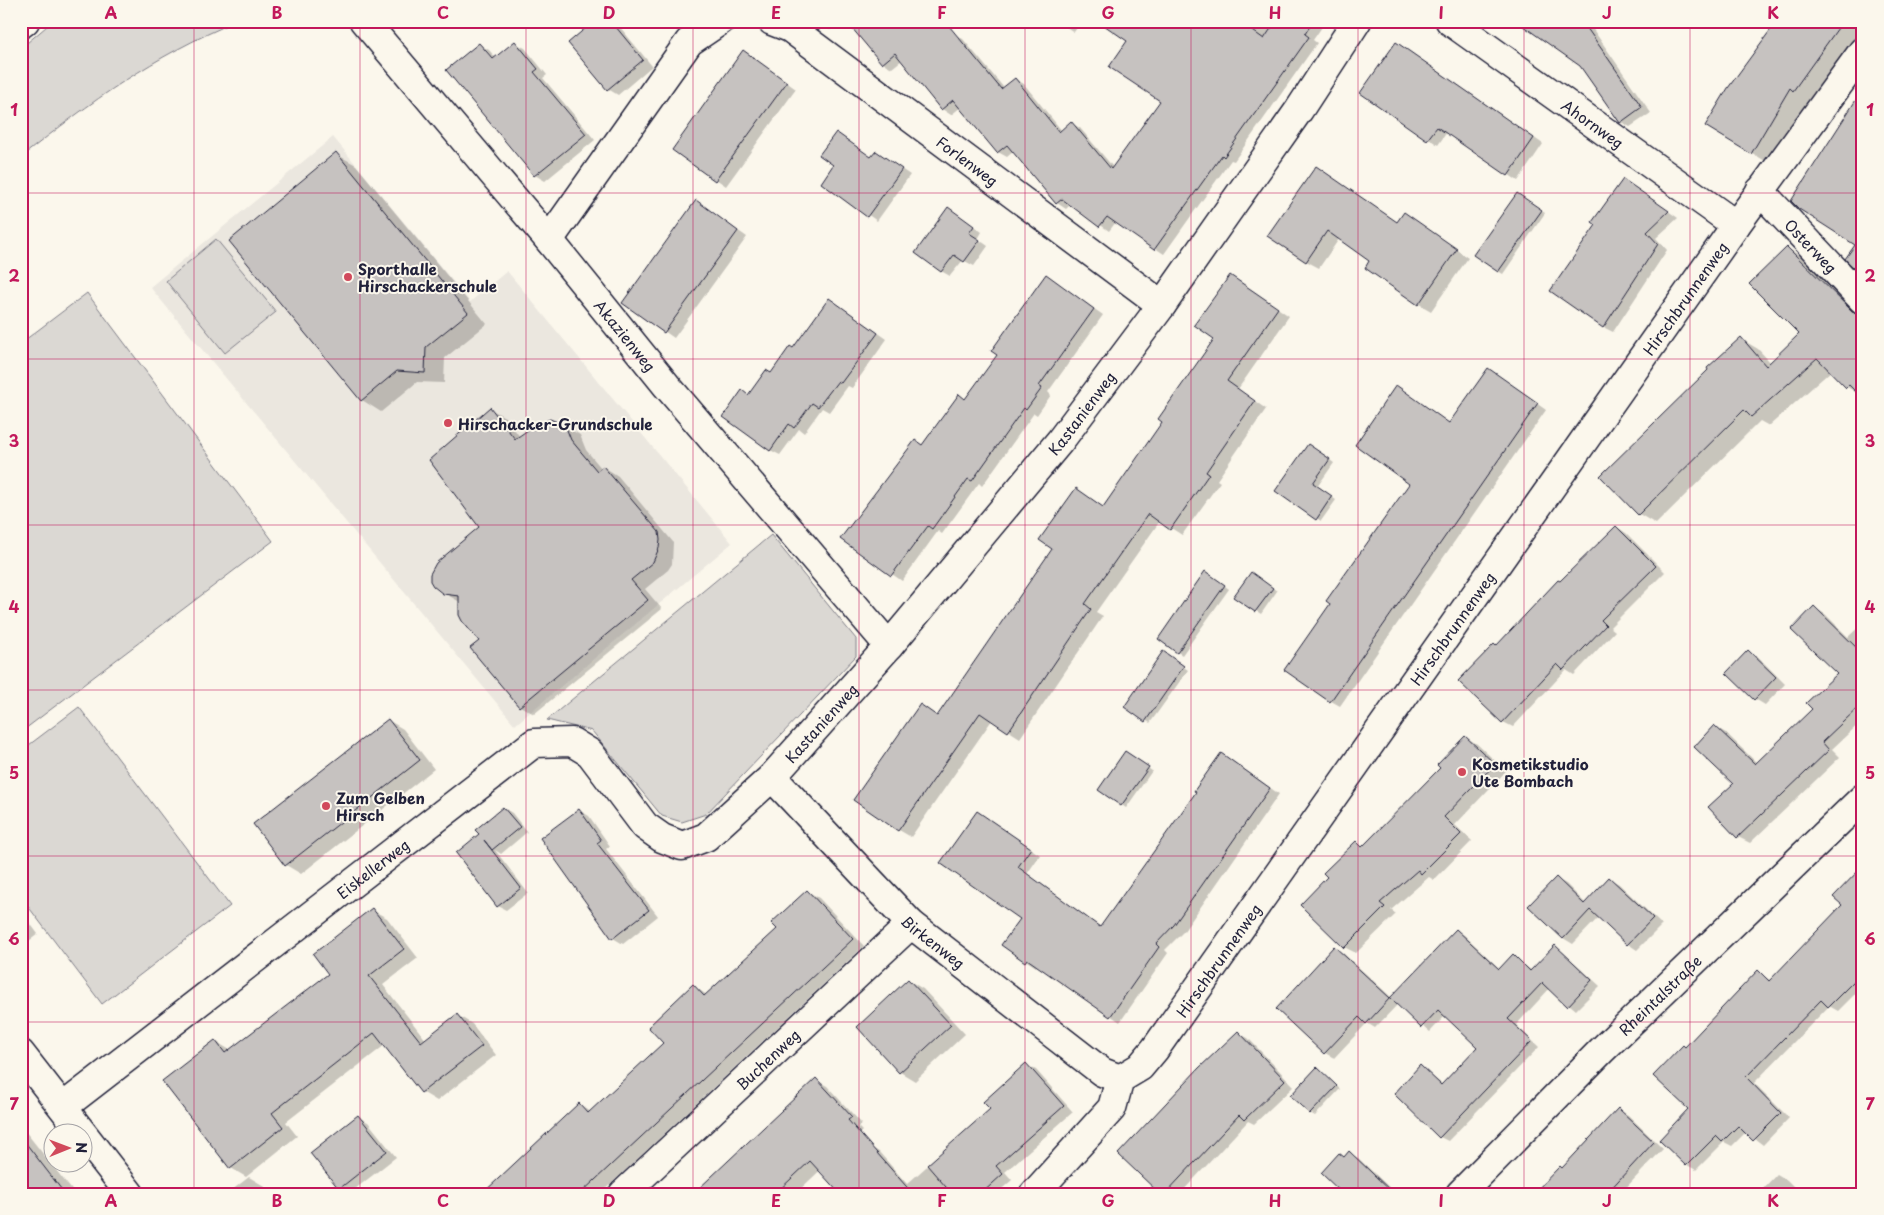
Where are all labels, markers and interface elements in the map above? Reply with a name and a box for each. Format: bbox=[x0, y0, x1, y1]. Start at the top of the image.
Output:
text: A bbox=[105, 0, 118, 24]
text: B bbox=[272, 0, 283, 24]
text: C bbox=[437, 0, 449, 24]
text: D bbox=[603, 0, 615, 24]
text: E bbox=[771, 0, 781, 24]
text: F bbox=[937, 0, 947, 24]
text: G bbox=[1101, 0, 1115, 24]
text: H bbox=[1269, 0, 1281, 24]
text: I bbox=[1438, 0, 1444, 24]
text: J bbox=[1602, 0, 1612, 24]
text: K bbox=[1767, 0, 1779, 24]
street label: Ahornweg bbox=[1557, 93, 1629, 153]
text: 1 bbox=[10, 97, 18, 121]
text: 1 bbox=[1866, 97, 1874, 121]
street label: Forlenweg bbox=[932, 130, 1004, 191]
street label: Osterweg bbox=[1780, 213, 1843, 278]
street label: Hirschbrunnenweg bbox=[1636, 236, 1733, 360]
place label: Sporthalle Hirschackerschule bbox=[358, 257, 497, 297]
text: 2 bbox=[8, 263, 20, 287]
text: 2 bbox=[1864, 263, 1876, 287]
marker: Sporthalle Hirschackerschule bbox=[342, 271, 354, 283]
street label: Akazienweg bbox=[590, 294, 662, 376]
street label: Kastanienweg bbox=[1042, 366, 1120, 460]
place label: Hirschacker-Grundschule bbox=[458, 412, 652, 435]
marker: Hirschacker-Grundschule bbox=[442, 417, 454, 429]
text: 3 bbox=[9, 428, 19, 452]
text: 3 bbox=[1865, 428, 1875, 452]
street label: Hirschbrunnenweg bbox=[1404, 566, 1500, 690]
text: 4 bbox=[9, 594, 20, 618]
text: 4 bbox=[1865, 594, 1876, 618]
street label: Kastanienweg bbox=[779, 678, 863, 767]
place label: Kosmetikstudio Ute Bombach bbox=[1472, 752, 1589, 792]
text: 5 bbox=[9, 760, 19, 784]
text: 5 bbox=[1865, 760, 1875, 784]
marker: Kosmetikstudio Ute Bombach bbox=[1456, 766, 1468, 778]
place label: Zum Gelben Hirsch bbox=[336, 786, 425, 826]
marker: Zum Gelben Hirsch bbox=[320, 800, 332, 812]
street label: Eiskellerweg bbox=[331, 832, 414, 903]
street label: Hirschbrunnenweg bbox=[1170, 898, 1266, 1021]
street label: Birkenweg bbox=[896, 909, 971, 974]
text: 6 bbox=[8, 926, 20, 950]
text: 6 bbox=[1864, 926, 1876, 950]
street label: Rheintalstraße bbox=[1613, 949, 1706, 1040]
street label: Buchenweg bbox=[730, 1023, 805, 1094]
text: 7 bbox=[9, 1091, 19, 1115]
text: 7 bbox=[1865, 1091, 1875, 1115]
north arrow bbox=[42, 1122, 92, 1172]
text: N bbox=[71, 1142, 92, 1153]
text: A bbox=[105, 1188, 118, 1212]
text: B bbox=[272, 1188, 283, 1212]
text: C bbox=[437, 1188, 449, 1212]
text: D bbox=[603, 1188, 615, 1212]
text: E bbox=[771, 1188, 781, 1212]
text: F bbox=[937, 1188, 947, 1212]
text: G bbox=[1101, 1188, 1115, 1212]
text: H bbox=[1269, 1188, 1281, 1212]
text: I bbox=[1438, 1188, 1444, 1212]
text: J bbox=[1602, 1188, 1612, 1212]
text: K bbox=[1767, 1188, 1779, 1212]

